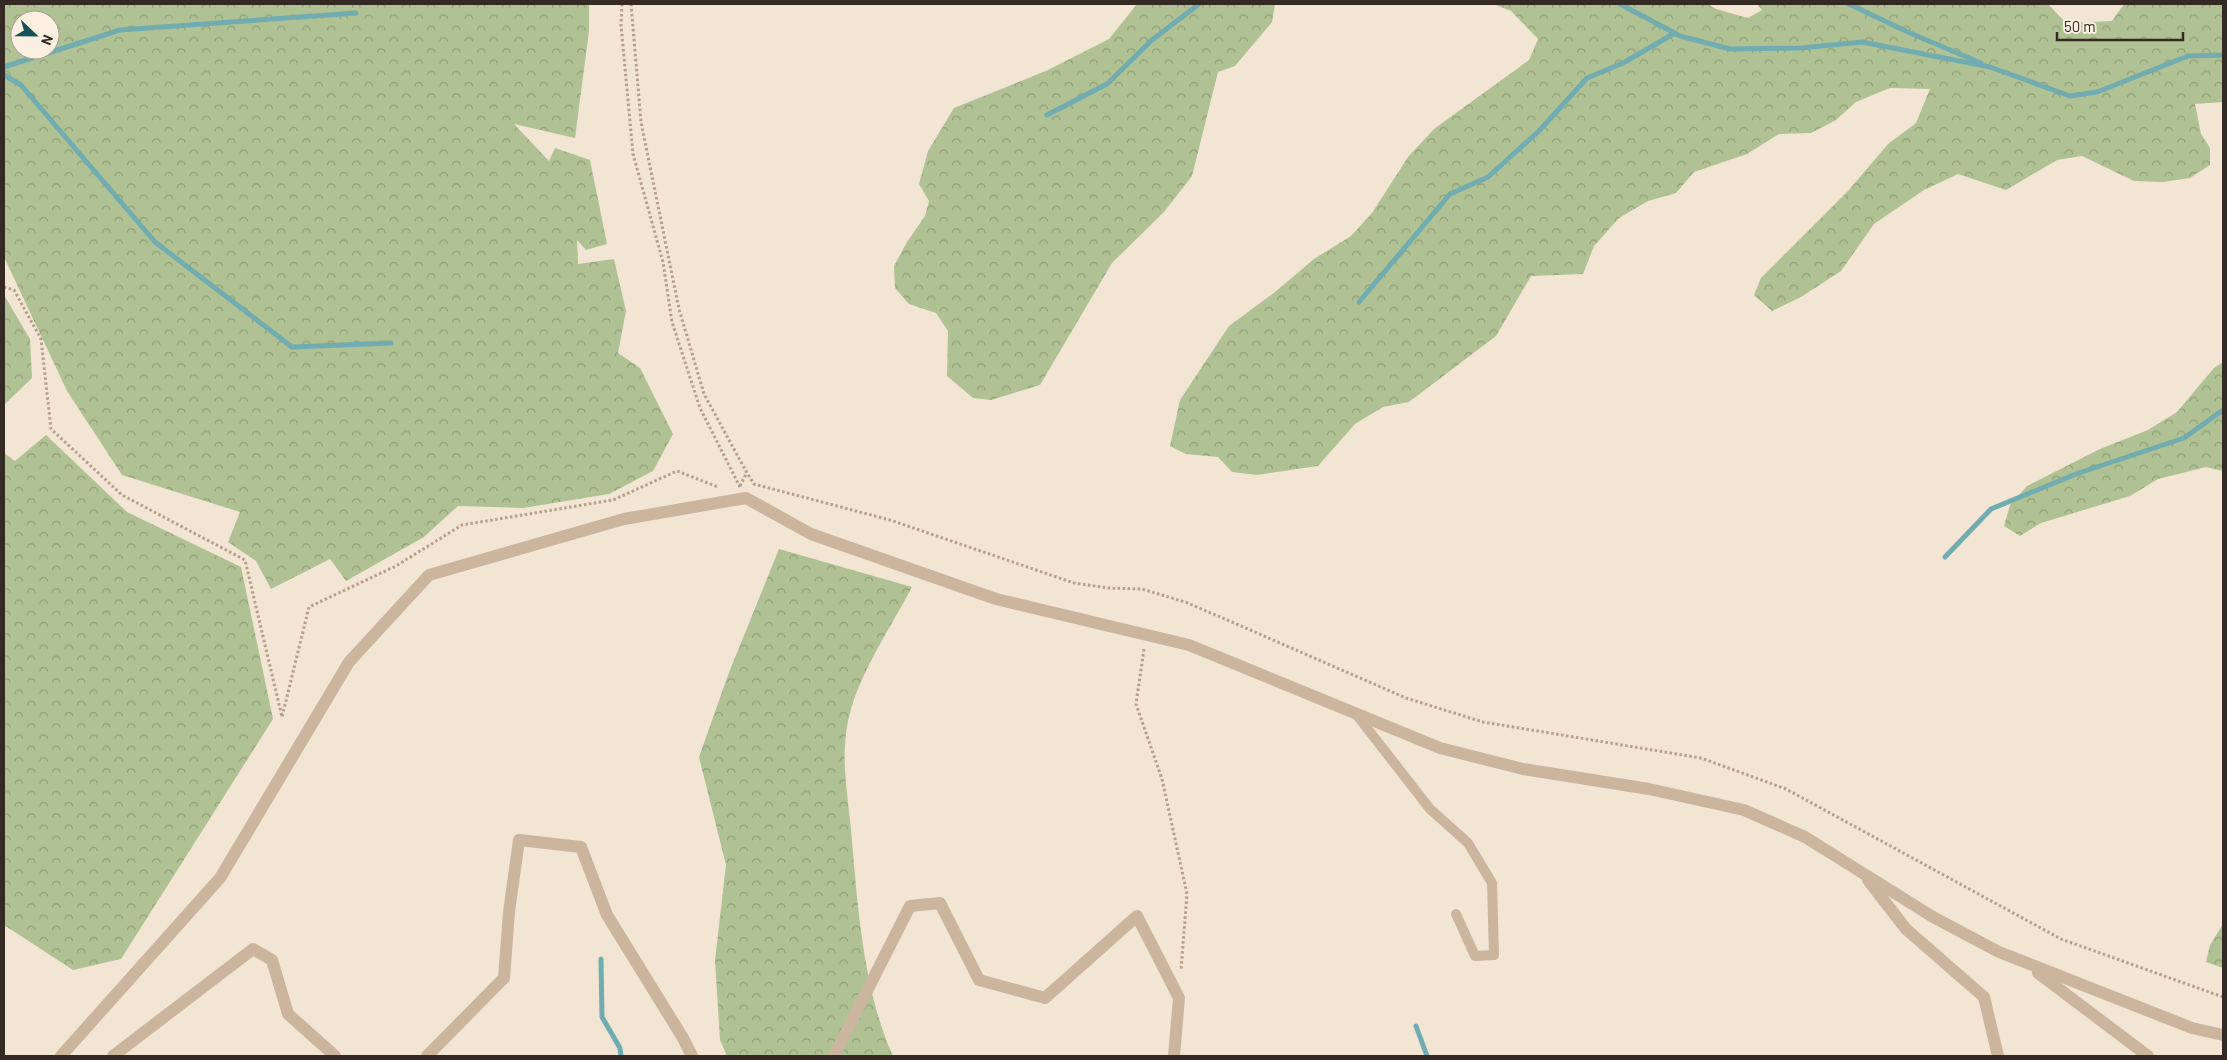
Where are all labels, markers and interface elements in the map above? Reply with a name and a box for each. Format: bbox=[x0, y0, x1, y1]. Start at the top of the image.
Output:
north arrow bbox=[10, 10, 60, 60]
scale bar bbox=[2057, 10, 2183, 42]
text: 50 m bbox=[2064, 17, 2096, 35]
text: N bbox=[38, 33, 57, 48]

